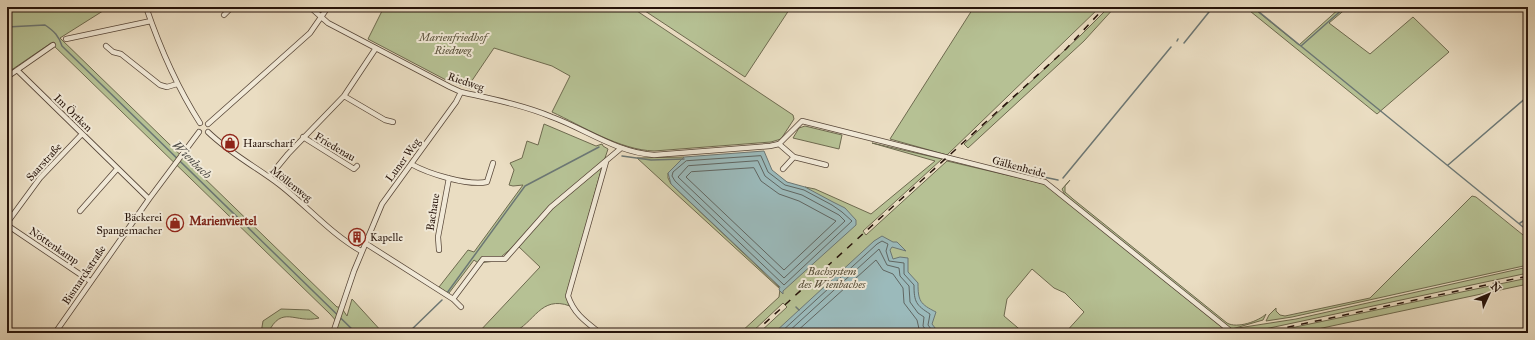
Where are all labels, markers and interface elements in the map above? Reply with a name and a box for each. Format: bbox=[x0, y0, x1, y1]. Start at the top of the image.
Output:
park label: Marienfriedhof Riedweg bbox=[418, 31, 490, 57]
street label: Riedweg bbox=[446, 70, 487, 95]
street label: Im Örtken bbox=[51, 91, 96, 134]
street label: Friedenau bbox=[312, 130, 358, 164]
shop icon: Haarscharf bbox=[220, 133, 240, 153]
street label: Luner Weg bbox=[383, 135, 424, 184]
place label: Haarscharf bbox=[243, 137, 295, 150]
water label: Wienbach bbox=[170, 138, 214, 182]
street label: Saarstraße bbox=[24, 140, 65, 184]
street label: Gälkenheide bbox=[991, 154, 1048, 180]
street label: Möllenweg bbox=[267, 164, 315, 205]
street label: Bachaue bbox=[424, 192, 442, 232]
place label: Bäckerei Spangemacher bbox=[97, 211, 163, 237]
shop icon: Bäckerei Spangemacher bbox=[165, 213, 185, 233]
district label: Marienviertel bbox=[189, 214, 258, 228]
street label: Nöttenkamp bbox=[26, 225, 82, 268]
building icon: Kapelle bbox=[347, 227, 367, 247]
place label: Kapelle bbox=[370, 231, 403, 244]
street label: Bismarckstraße bbox=[59, 242, 109, 307]
park label: Bachsystem des Wienbaches bbox=[798, 265, 866, 291]
north arrow bbox=[1469, 274, 1509, 314]
text: N bbox=[1488, 280, 1504, 296]

